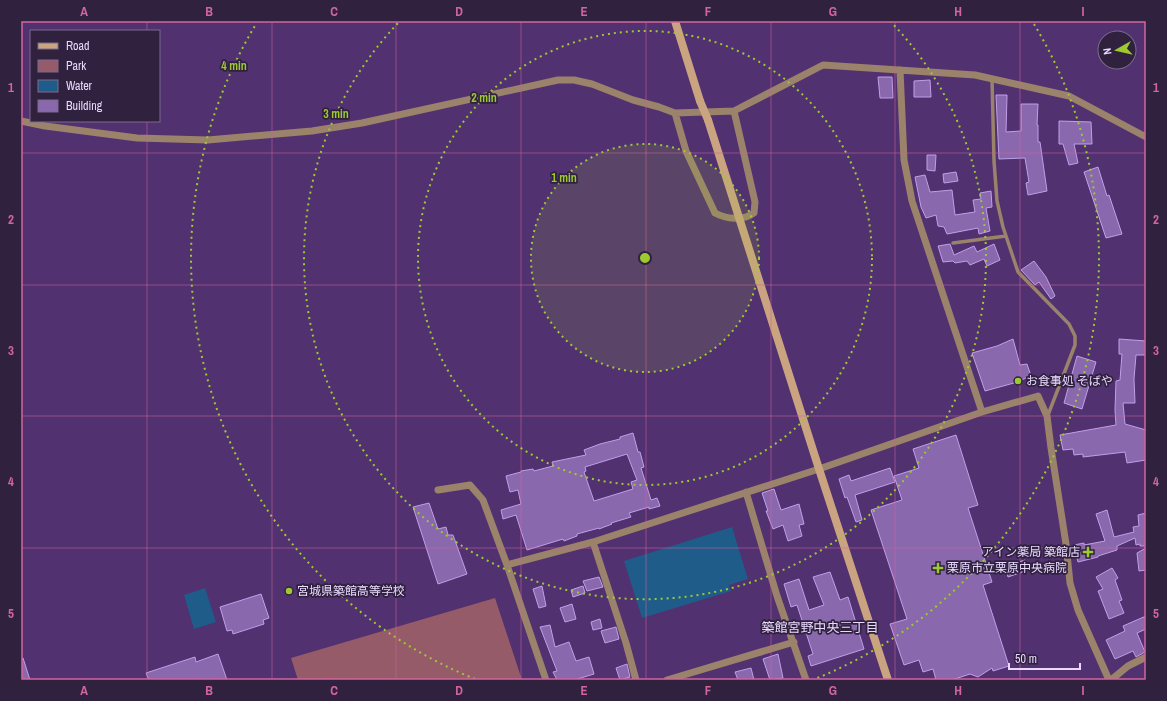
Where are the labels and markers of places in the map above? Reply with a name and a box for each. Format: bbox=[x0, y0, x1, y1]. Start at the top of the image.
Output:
centre of rings bbox=[638, 251, 652, 265]
place label: お食事処 そばや bbox=[1026, 373, 1113, 389]
marker: お食事処 そばや bbox=[1013, 376, 1023, 386]
place label: アイン薬局 築館店 bbox=[982, 544, 1080, 560]
marker: アイン薬局 築館店 bbox=[1083, 547, 1093, 557]
place label: 栗原市立栗原中央病院 bbox=[947, 560, 1067, 576]
marker: 栗原市立栗原中央病院 bbox=[932, 562, 944, 574]
place label: 宮城県築館高等学校 bbox=[297, 583, 405, 599]
marker: 宮城県築館高等学校 bbox=[284, 586, 294, 596]

